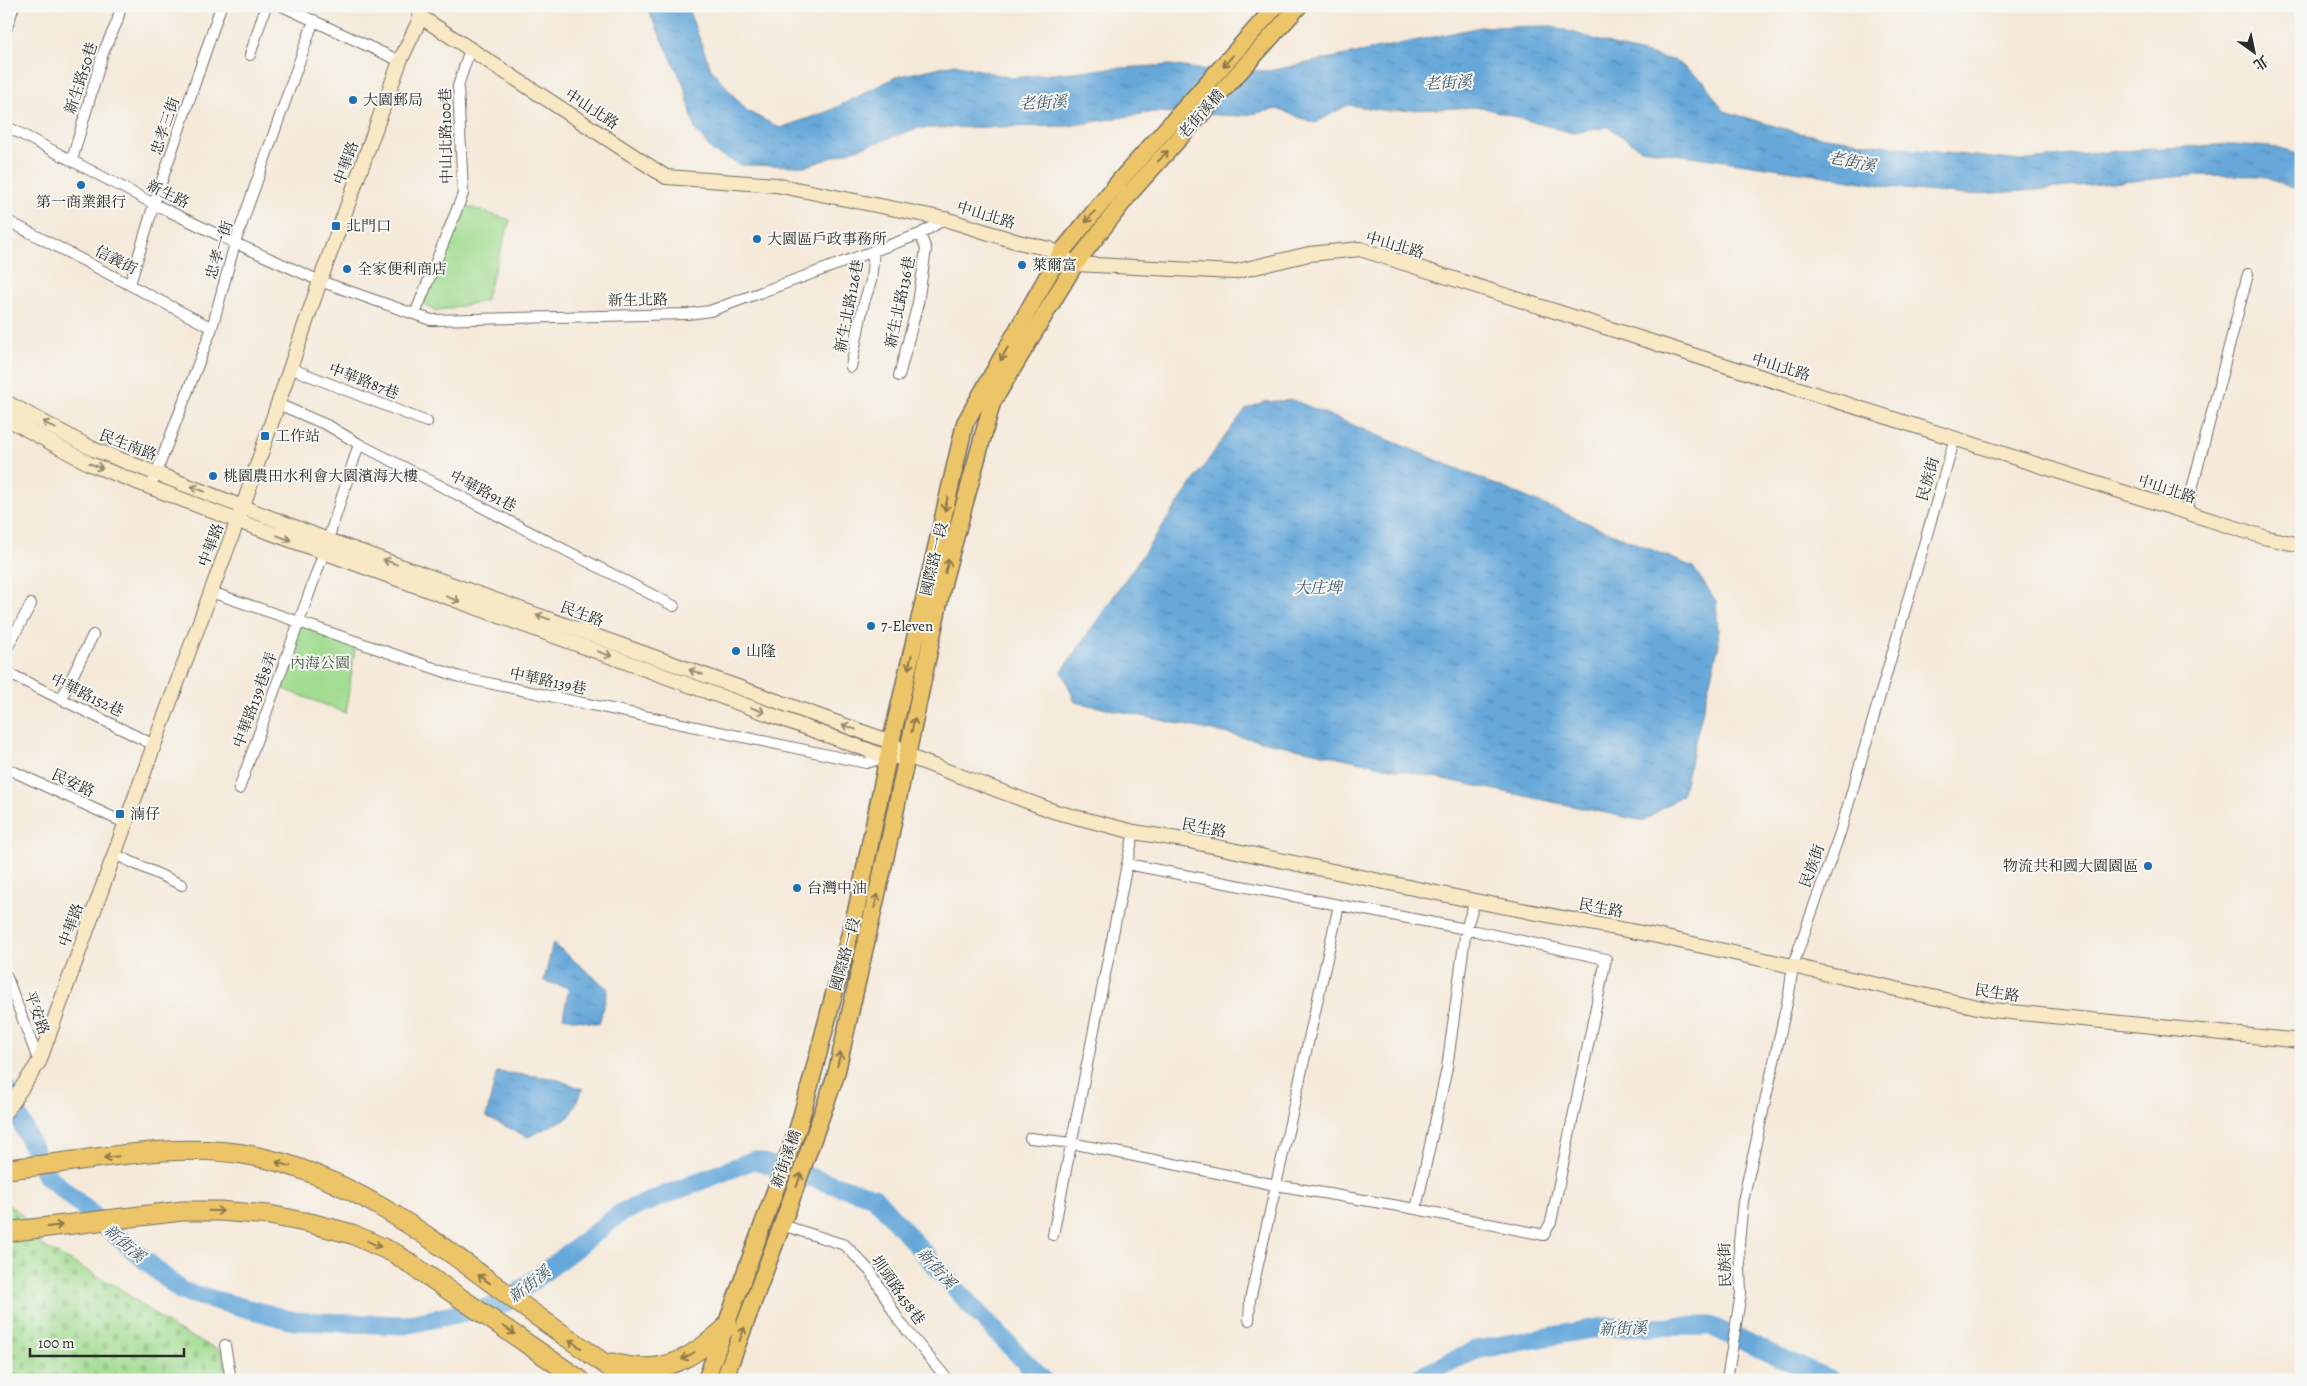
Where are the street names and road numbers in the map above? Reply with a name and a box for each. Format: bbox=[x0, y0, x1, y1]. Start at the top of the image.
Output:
street label: 新生路50巷 bbox=[60, 40, 102, 116]
street label: 中山北路 bbox=[561, 84, 623, 134]
street label: 老街溪橋 bbox=[1173, 85, 1229, 143]
street label: 中山北路100巷 bbox=[435, 88, 457, 184]
street label: 忠孝三街 bbox=[146, 94, 184, 158]
street label: 中華路 bbox=[329, 138, 363, 188]
street label: 新生路 bbox=[143, 175, 193, 213]
street label: 中山北路 bbox=[954, 197, 1018, 233]
street label: 忠孝一街 bbox=[201, 218, 237, 282]
street label: 中山北路 bbox=[1363, 227, 1427, 263]
street label: 信義街 bbox=[91, 241, 141, 279]
street label: 新生北路136巷 bbox=[881, 254, 919, 350]
street label: 新生北路126巷 bbox=[830, 258, 868, 354]
street label: 新生北路 bbox=[608, 289, 668, 311]
street label: 中山北路 bbox=[1749, 349, 1813, 385]
street label: 中華路87巷 bbox=[326, 358, 402, 404]
street label: 民生南路 bbox=[96, 425, 160, 465]
street label: 民族街 bbox=[1912, 455, 1944, 503]
street label: 中華路91巷 bbox=[446, 466, 520, 516]
street label: 中山北路 bbox=[2135, 470, 2199, 508]
street label: 中華路 bbox=[194, 520, 228, 570]
street label: 國際路一段 bbox=[916, 520, 952, 598]
street label: 民生路 bbox=[557, 597, 607, 631]
street label: 中華路139巷8弄 bbox=[228, 649, 282, 751]
street label: 中華路139巷 bbox=[508, 663, 588, 699]
street label: 中華路152巷 bbox=[47, 669, 127, 721]
street label: 民安路 bbox=[48, 764, 98, 802]
street label: 民生路 bbox=[1180, 814, 1228, 842]
street label: 民族街 bbox=[1795, 841, 1829, 891]
street label: 民生路 bbox=[1577, 894, 1625, 922]
street label: 中華路 bbox=[54, 900, 88, 950]
street label: 國際路一段 bbox=[826, 915, 864, 993]
street label: 民生路 bbox=[1973, 980, 2021, 1006]
street label: 平安路 bbox=[20, 988, 54, 1038]
street label: 新街溪橋 bbox=[766, 1127, 806, 1191]
street label: 民族街 bbox=[1714, 1242, 1736, 1288]
street label: 圳頭路458巷 bbox=[867, 1251, 929, 1329]

